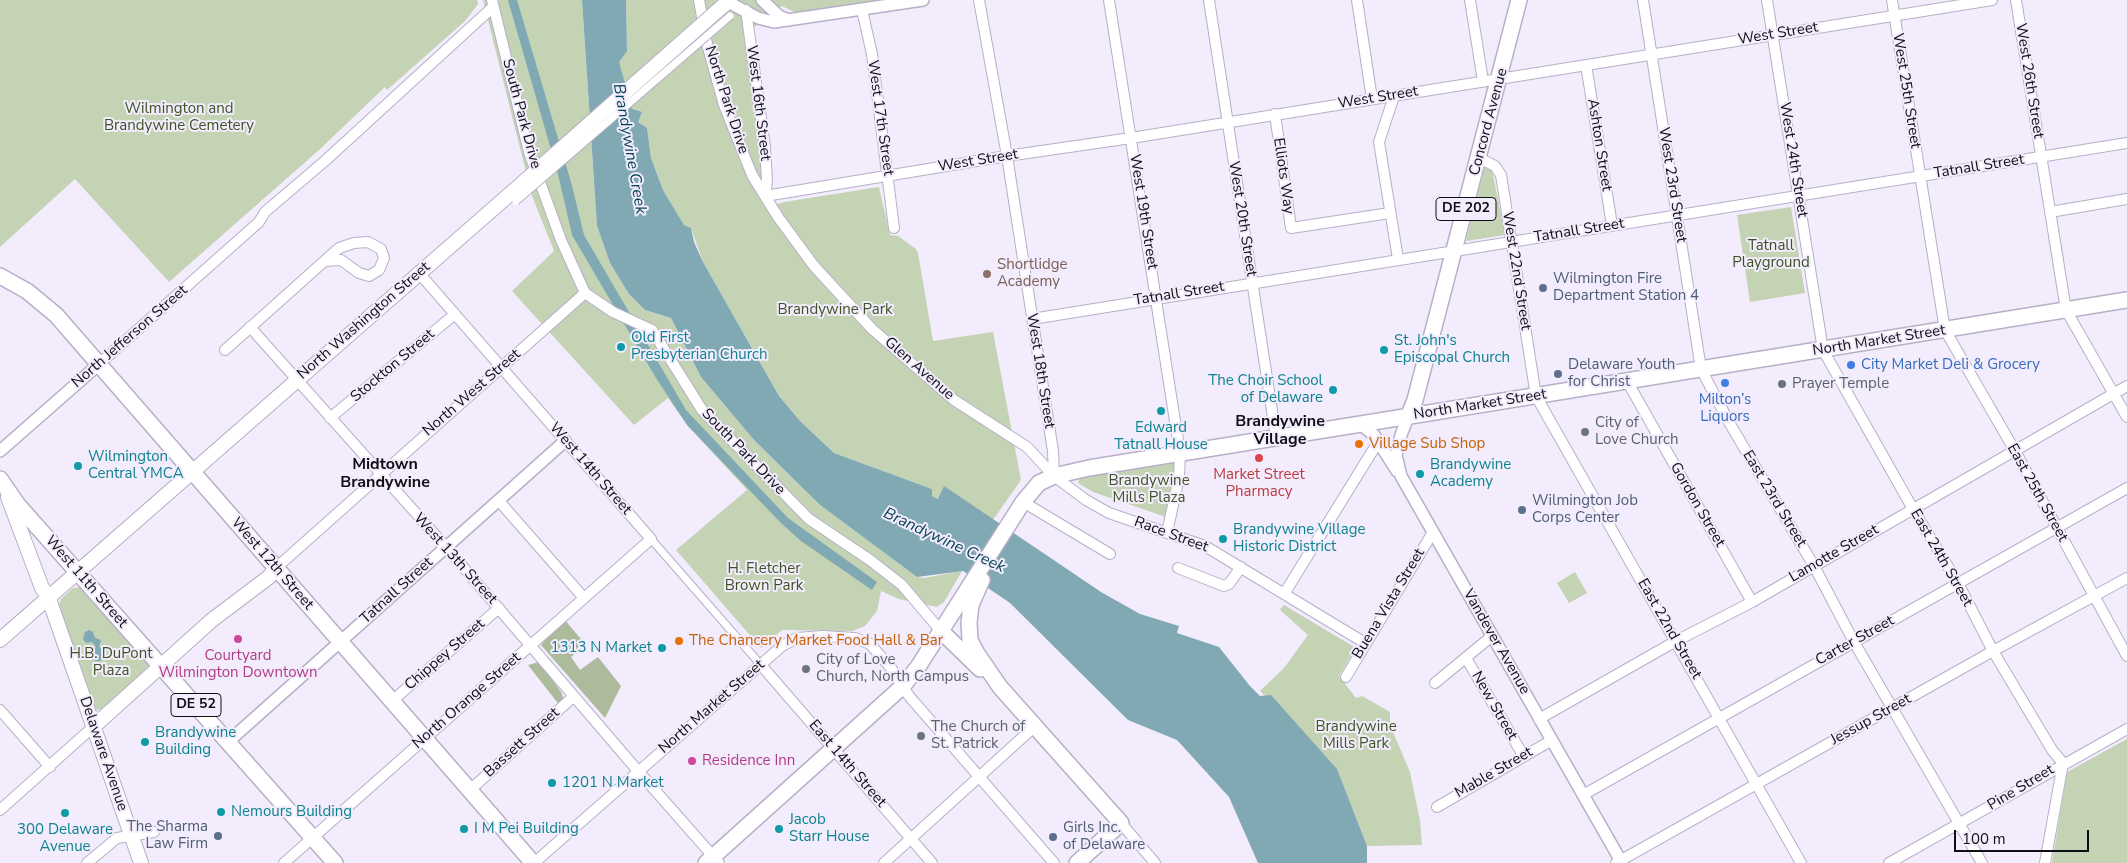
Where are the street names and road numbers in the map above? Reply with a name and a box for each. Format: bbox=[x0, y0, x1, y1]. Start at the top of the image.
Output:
street label: West Street bbox=[1737, 19, 1819, 49]
street label: West 26th Street bbox=[2011, 22, 2047, 140]
street label: West 25th Street bbox=[1888, 32, 1924, 150]
street label: North Park Drive bbox=[700, 44, 752, 156]
street label: West 16th Street bbox=[742, 44, 774, 162]
street label: South Park Drive bbox=[498, 57, 544, 171]
street label: West 17th Street bbox=[863, 59, 897, 177]
street label: Concord Avenue bbox=[1466, 66, 1512, 178]
street label: West Street bbox=[1337, 83, 1419, 113]
street label: Ashton Street bbox=[1583, 97, 1615, 193]
street label: West 24th Street bbox=[1775, 101, 1811, 219]
street label: West 23rd Street bbox=[1654, 126, 1690, 244]
street label: Elliots Way bbox=[1269, 137, 1297, 215]
street label: West Street bbox=[937, 146, 1019, 176]
street label: Tatnall Street bbox=[1933, 151, 2025, 183]
street label: West 19th Street bbox=[1125, 153, 1161, 271]
street label: West 20th Street bbox=[1224, 160, 1260, 278]
road number: DE 202 bbox=[1436, 198, 1496, 220]
street label: West 22nd Street bbox=[1498, 210, 1534, 332]
street label: Tatnall Street bbox=[1533, 215, 1625, 247]
street label: North Washington Street bbox=[294, 259, 434, 383]
street label: Tatnall Street bbox=[1133, 278, 1225, 310]
street label: North Jefferson Street bbox=[68, 282, 192, 392]
street label: West 18th Street bbox=[1022, 312, 1058, 430]
street label: North Market Street bbox=[1811, 322, 1947, 360]
street label: Stockton Street bbox=[347, 326, 439, 406]
street label: Glen Avenue bbox=[880, 334, 958, 404]
street label: North West Street bbox=[419, 346, 525, 440]
street label: North Market Street bbox=[1412, 386, 1548, 424]
street label: South Park Drive bbox=[697, 405, 789, 499]
street label: West 14th Street bbox=[545, 419, 635, 519]
street label: East 25th Street bbox=[2003, 441, 2071, 545]
street label: East 23rd Street bbox=[1738, 447, 1810, 551]
street label: Gordon Street bbox=[1665, 459, 1729, 551]
street label: East 24th Street bbox=[1906, 506, 1976, 610]
street label: West 13th Street bbox=[409, 510, 501, 608]
street label: Race Street bbox=[1132, 513, 1210, 557]
street label: West 12th Street bbox=[227, 514, 317, 614]
street label: Lamotte Street bbox=[1786, 521, 1882, 587]
street label: West 11th Street bbox=[41, 532, 131, 632]
street label: Buena Vista Street bbox=[1349, 545, 1429, 663]
street label: Tatnall Street bbox=[357, 554, 437, 628]
street label: East 22nd Street bbox=[1633, 576, 1705, 682]
street label: Vandever Avenue bbox=[1459, 586, 1533, 698]
street label: Carter Street bbox=[1813, 612, 1897, 670]
street label: Chippey Street bbox=[401, 615, 489, 695]
street label: North Orange Street bbox=[409, 649, 525, 753]
street label: North Market Street bbox=[655, 656, 769, 758]
street label: New Street bbox=[1467, 668, 1521, 744]
street label: Jessup Street bbox=[1828, 691, 1914, 749]
street label: Delaware Avenue bbox=[75, 694, 131, 814]
road number: DE 52 bbox=[171, 694, 221, 716]
street label: Bassett Street bbox=[480, 704, 564, 782]
street label: East 14th Street bbox=[804, 717, 890, 811]
street label: Mable Street bbox=[1452, 744, 1536, 802]
street label: Pine Street bbox=[1985, 761, 2057, 815]

